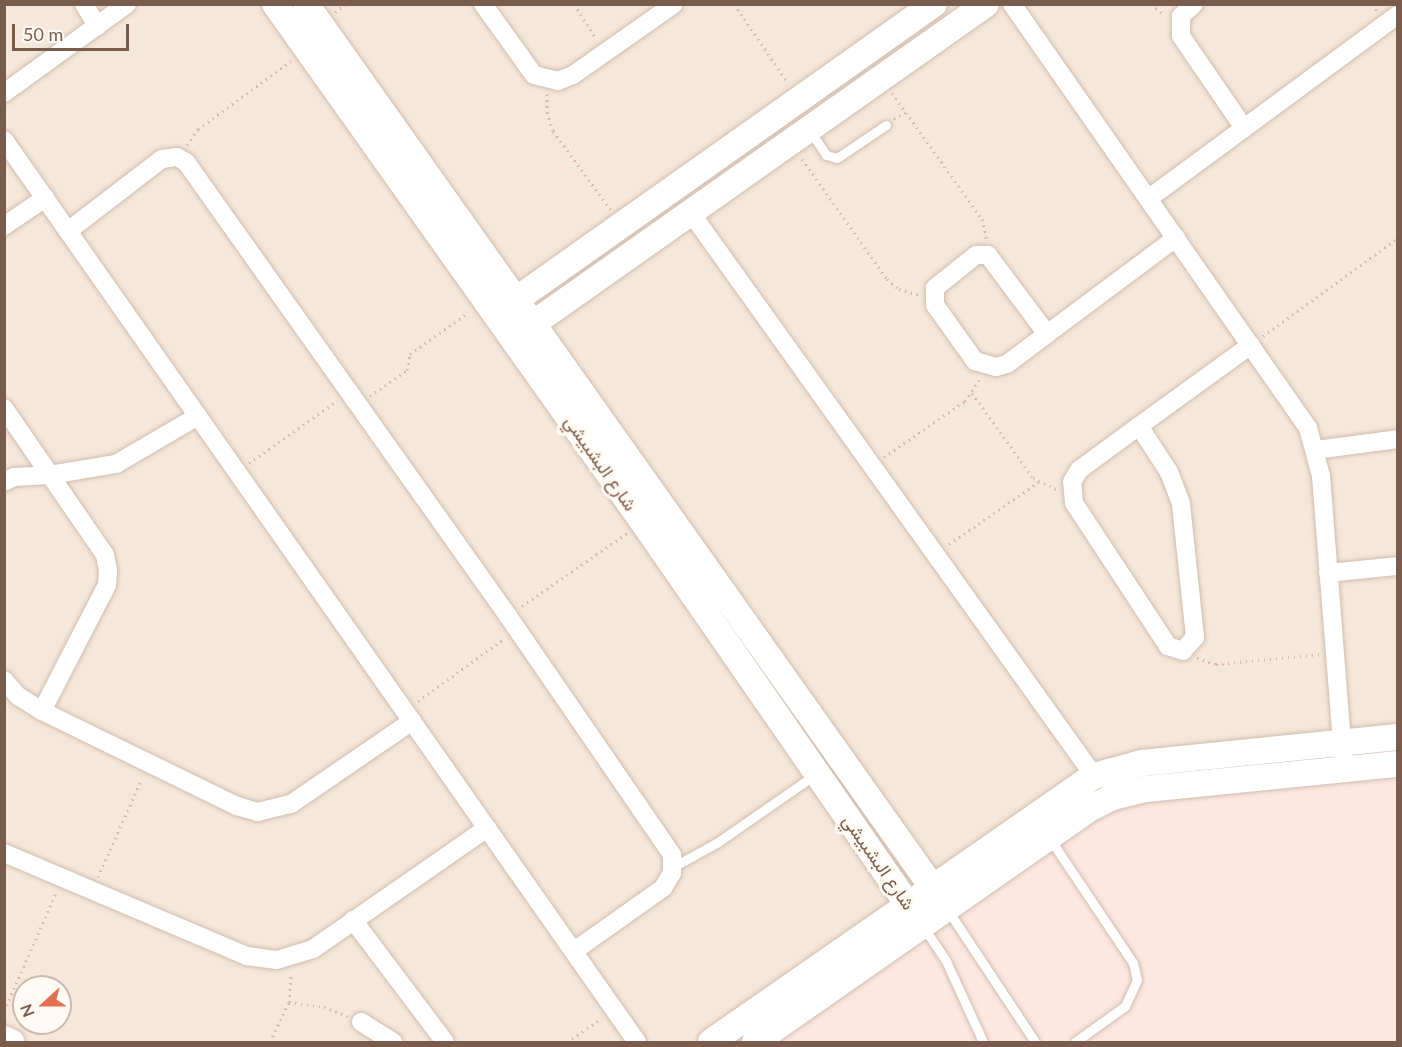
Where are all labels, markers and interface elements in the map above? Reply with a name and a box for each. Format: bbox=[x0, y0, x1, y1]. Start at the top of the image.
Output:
scale bar bbox=[15, 12, 132, 50]
text: 50 m bbox=[23, 23, 63, 45]
street label: شارع البشبيشي bbox=[560, 411, 642, 515]
street label: شارع البشبيشي bbox=[838, 810, 920, 914]
north arrow bbox=[12, 975, 72, 1035]
text: N bbox=[16, 1002, 38, 1020]

